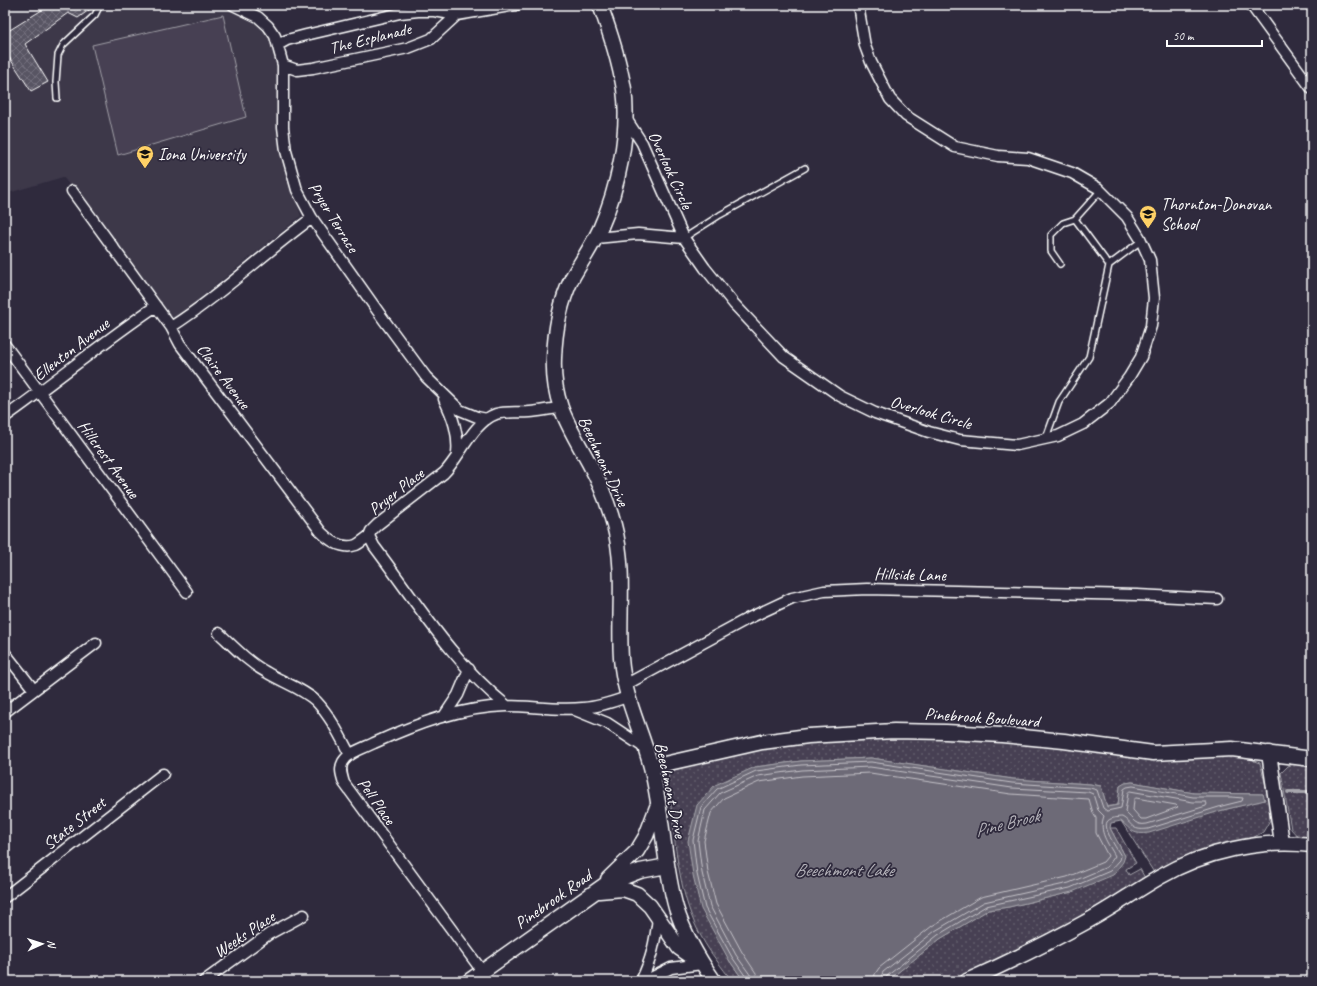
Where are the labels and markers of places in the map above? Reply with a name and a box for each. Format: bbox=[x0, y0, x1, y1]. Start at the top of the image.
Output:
school or university icon: Iona University bbox=[135, 144, 155, 169]
place label: Iona University bbox=[158, 144, 247, 165]
place label: Thornton-Donovan School bbox=[1161, 194, 1273, 235]
school or university icon: Thornton-Donovan School bbox=[1138, 204, 1158, 229]

